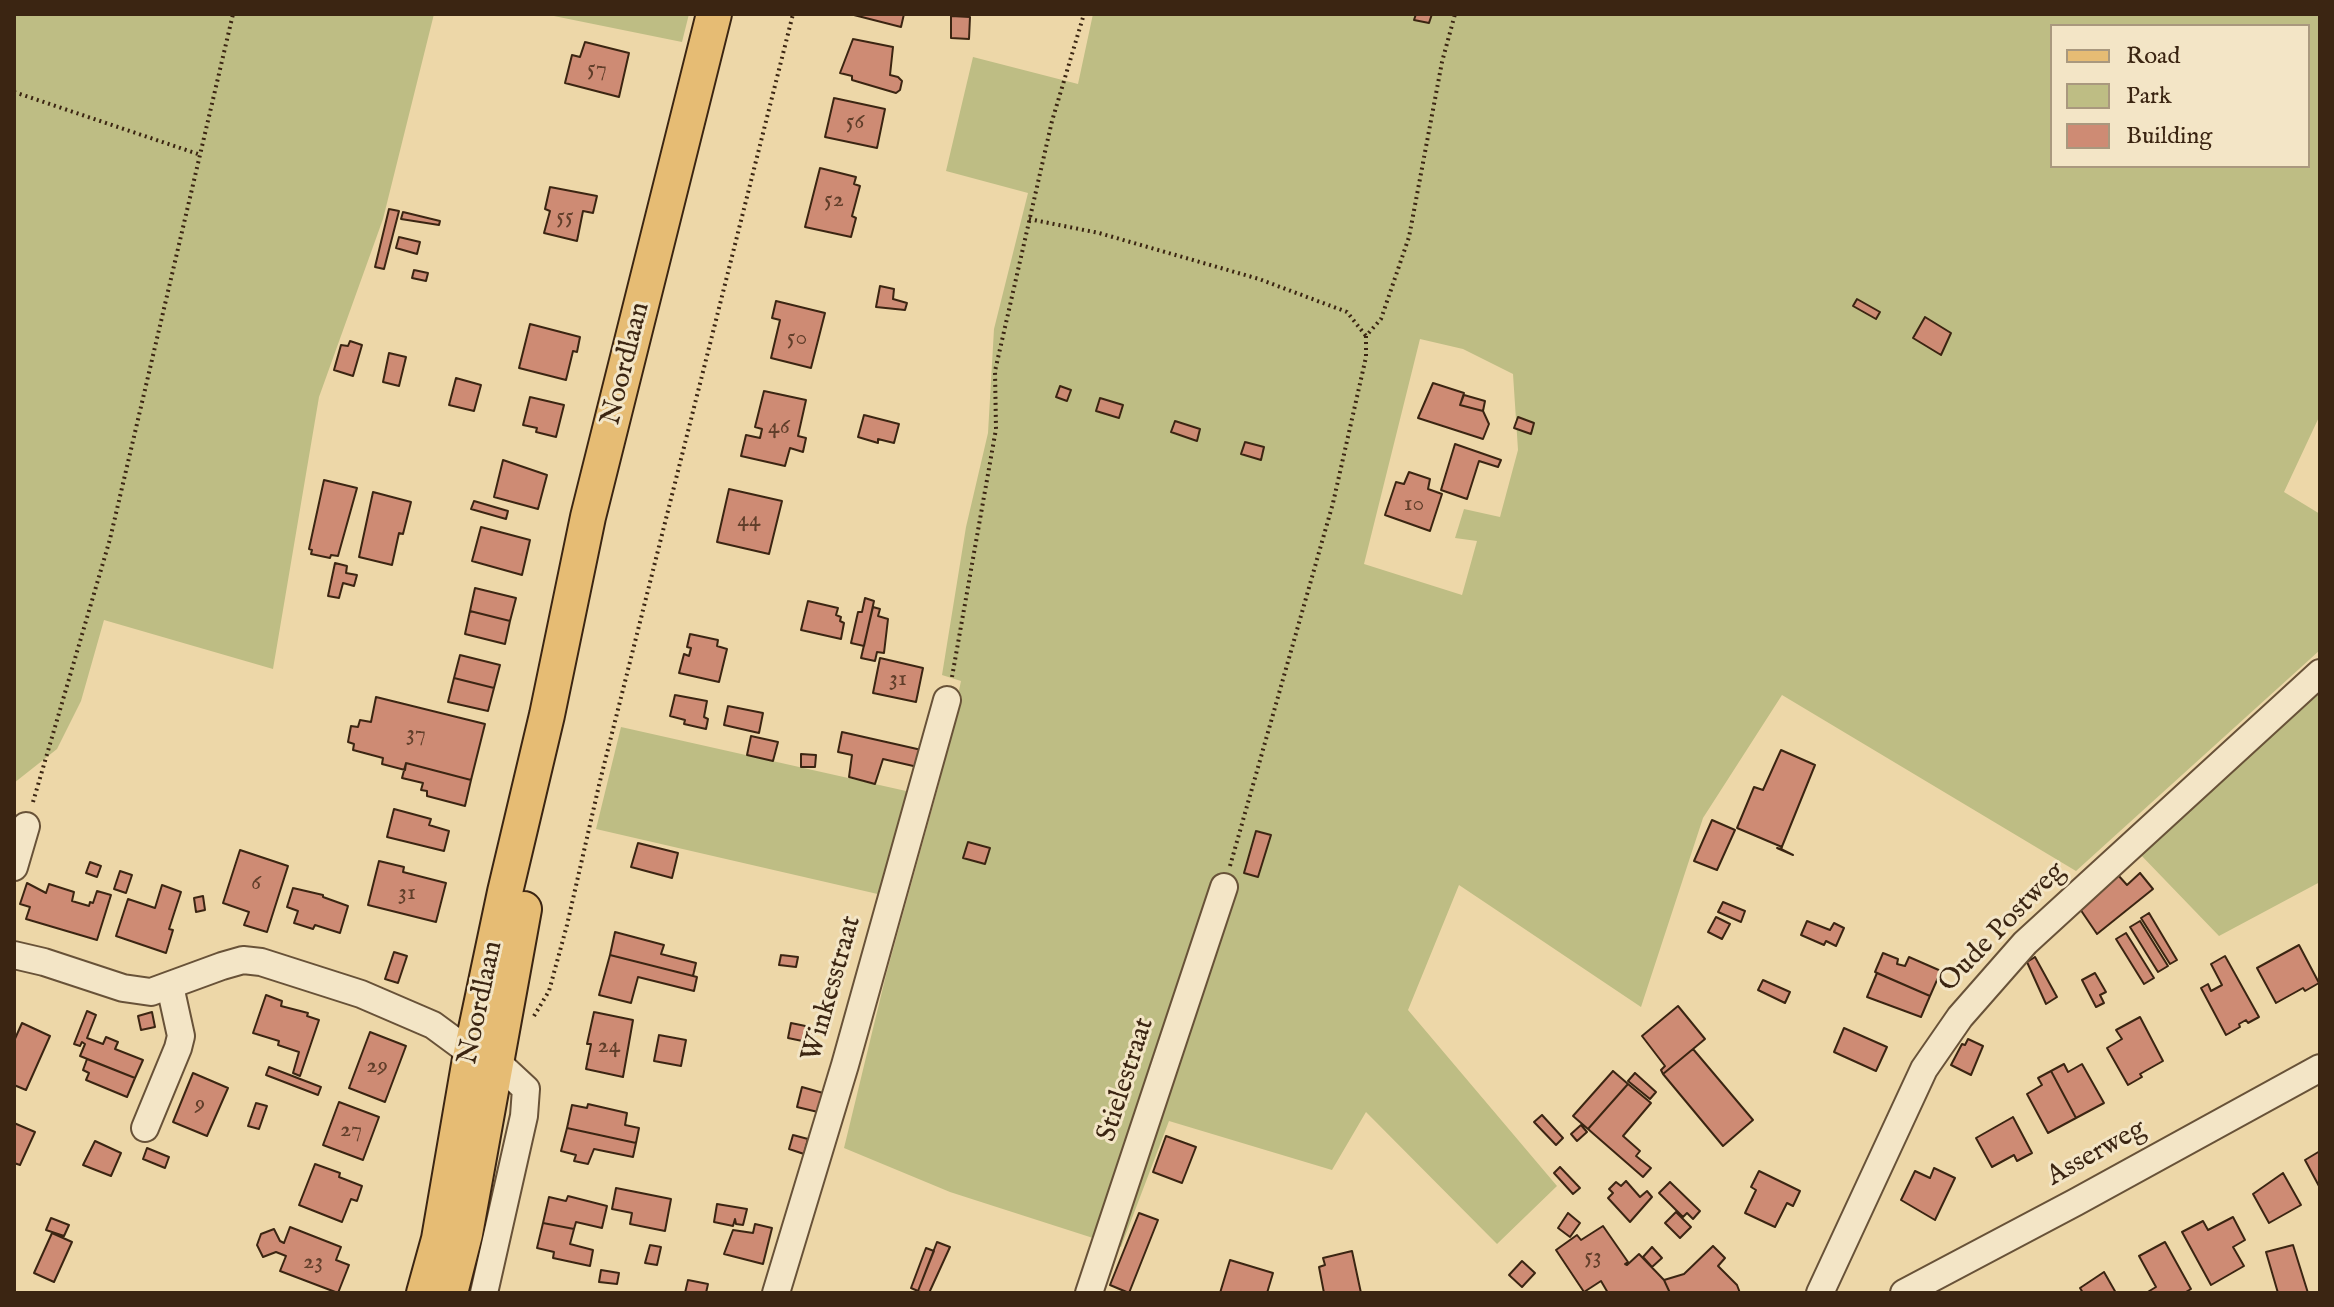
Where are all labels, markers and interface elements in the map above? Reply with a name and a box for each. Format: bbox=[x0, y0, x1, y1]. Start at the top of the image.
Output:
legend bbox=[2050, 24, 2310, 168]
text: Road bbox=[2126, 41, 2180, 72]
house number: 57 bbox=[587, 56, 607, 84]
text: Park bbox=[2126, 81, 2172, 112]
house number: 56 bbox=[846, 109, 864, 137]
text: Building bbox=[2126, 121, 2212, 152]
house number: 52 bbox=[824, 187, 844, 215]
house number: 55 bbox=[556, 204, 574, 232]
street label: Noordlaan bbox=[596, 299, 658, 429]
house number: 50 bbox=[787, 325, 807, 353]
house number: 46 bbox=[768, 414, 790, 442]
house number: 10 bbox=[1404, 491, 1424, 519]
house number: 44 bbox=[737, 507, 761, 535]
house number: 31 bbox=[889, 666, 907, 694]
house number: 37 bbox=[406, 721, 426, 749]
street label: Oude Postweg bbox=[1933, 856, 2073, 1000]
house number: 6 bbox=[251, 870, 261, 898]
house number: 31 bbox=[398, 880, 416, 908]
street label: Winkesstraat bbox=[796, 912, 870, 1066]
street label: Noordlaan bbox=[453, 938, 511, 1068]
street label: Stielestraat bbox=[1091, 1014, 1163, 1146]
house number: 24 bbox=[597, 1033, 621, 1061]
house number: 29 bbox=[366, 1053, 388, 1081]
house number: 9 bbox=[195, 1091, 205, 1119]
street label: Asserweg bbox=[2042, 1113, 2152, 1195]
house number: 27 bbox=[340, 1117, 362, 1145]
house number: 53 bbox=[1584, 1244, 1602, 1272]
house number: 23 bbox=[303, 1249, 323, 1277]

